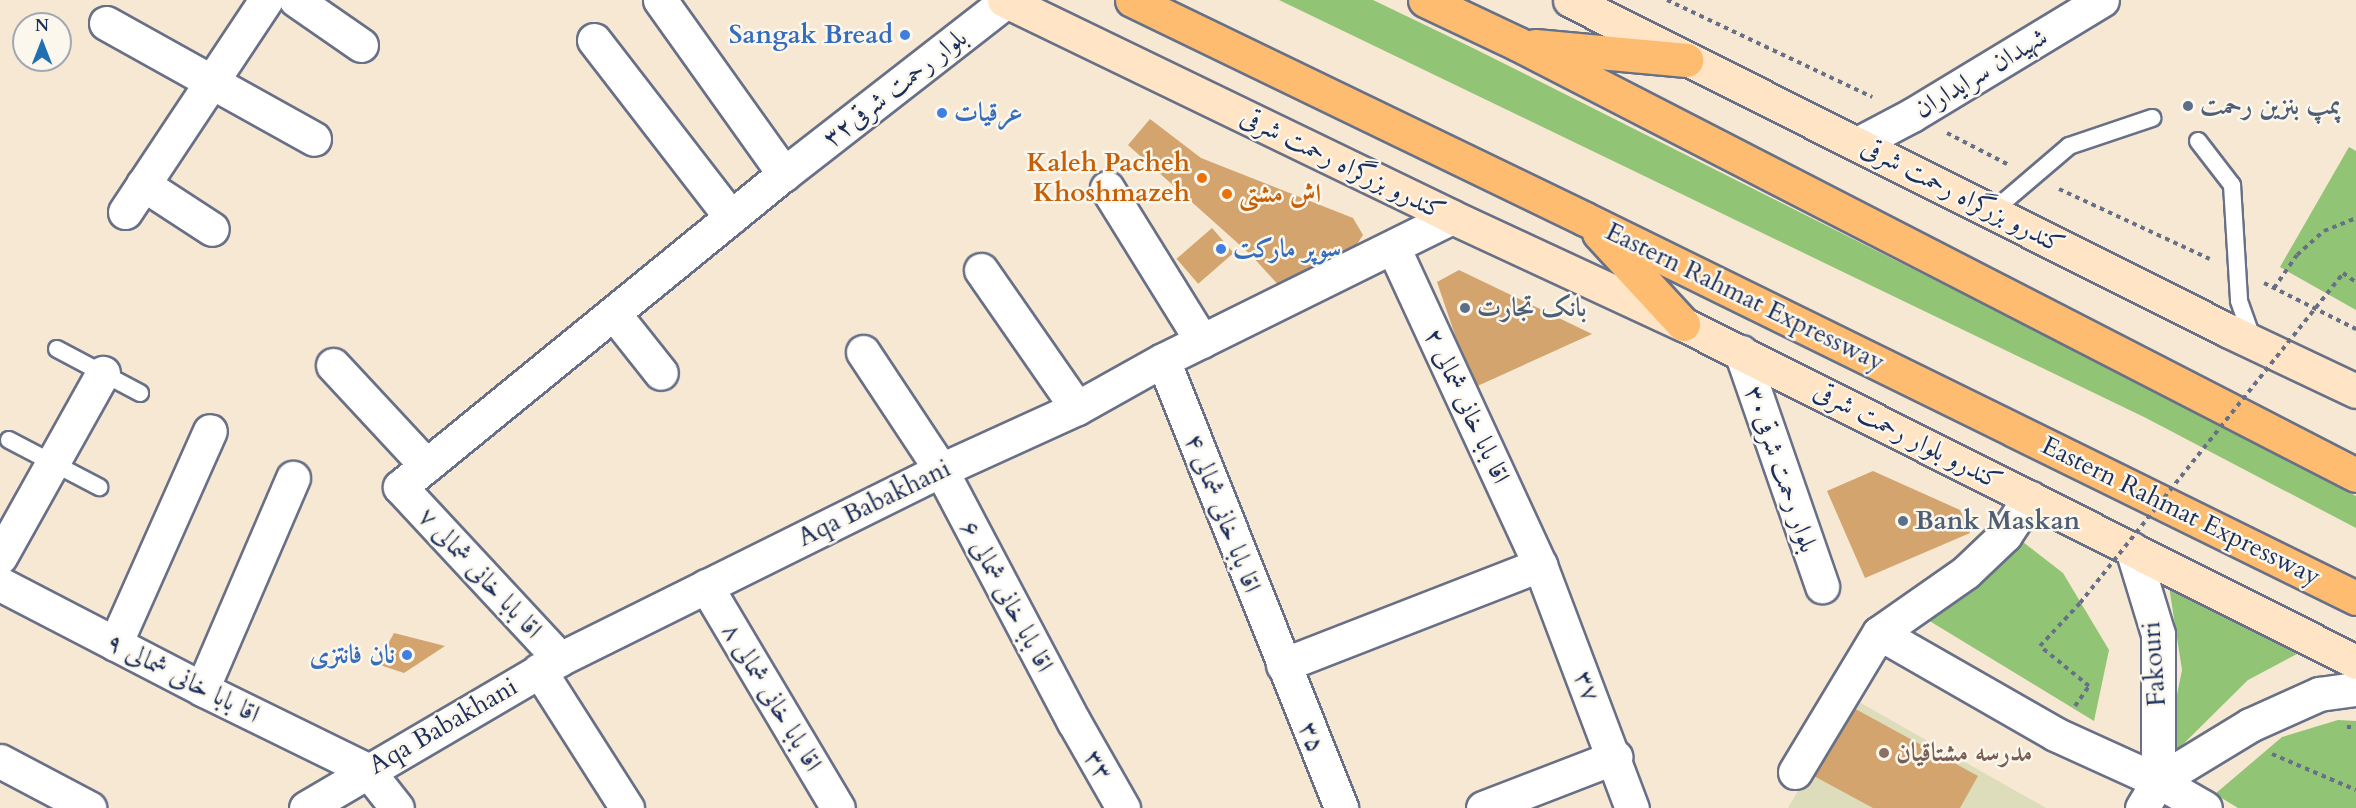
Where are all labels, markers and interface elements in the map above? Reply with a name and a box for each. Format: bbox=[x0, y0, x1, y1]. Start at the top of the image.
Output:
north arrow bbox=[12, 12, 72, 72]
text: N bbox=[35, 15, 49, 37]
place label: Sangak Bread bbox=[729, 19, 893, 51]
street label: شهیدان سرایداران bbox=[1909, 21, 2053, 125]
street label: بلوار رحمت شرقی۳۲ bbox=[817, 22, 973, 154]
marker: Sangak Bread bbox=[898, 28, 912, 42]
place label: پمپ بنزین رحمت bbox=[2200, 90, 2341, 122]
place label: عرقیات bbox=[954, 97, 1023, 129]
marker: پمپ بنزین رحمت bbox=[2181, 99, 2195, 113]
street label: کندرو بزرگراه رحمت شرقی bbox=[1236, 101, 1450, 227]
marker: عرقیات bbox=[935, 106, 949, 120]
street label: کندرو بزرگراه رحمت شرقی bbox=[1856, 131, 2070, 261]
place label: Kaleh Pacheh Khoshmazeh bbox=[1026, 147, 1190, 208]
marker: Kaleh Pacheh Khoshmazeh bbox=[1195, 171, 1209, 185]
place label: اش مشتی bbox=[1239, 178, 1321, 210]
marker: اش مشتی bbox=[1220, 187, 1234, 201]
street label: Eastern Rahmat Expressway bbox=[1600, 216, 1890, 378]
place label: سوپر مارکت bbox=[1233, 233, 1341, 265]
marker: سوپر مارکت bbox=[1214, 242, 1228, 256]
place label: بانک تجارت bbox=[1477, 292, 1586, 324]
marker: بانک تجارت bbox=[1458, 301, 1472, 315]
street label: ۲ اقا بابا خانی شمالی bbox=[1417, 323, 1517, 489]
street label: کندرو بلوار رحمت شرقی bbox=[1808, 375, 2008, 497]
street label: بلوار رحمت شرقی۳۰ bbox=[1738, 381, 1824, 557]
street label: ۴ اقا بابا خانی شمالی bbox=[1178, 429, 1268, 597]
street label: Eastern Rahmat Expressway bbox=[2036, 430, 2326, 592]
street label: Aqa Babakhani bbox=[792, 453, 956, 553]
street label: ۷ اقا بابا خانی شمالی bbox=[411, 501, 549, 645]
place label: Bank Maskan bbox=[1915, 505, 2080, 537]
marker: Bank Maskan bbox=[1896, 514, 1910, 528]
street label: ۶ اقا بابا خانی شمالی bbox=[954, 515, 1060, 677]
street label: ۸ اقا بابا خانی شمالی bbox=[715, 617, 829, 777]
street label: Fakouri bbox=[2135, 620, 2173, 708]
street label: ۹ اقا بابا خانی شمالی bbox=[101, 626, 265, 730]
place label: نان فانتزی bbox=[310, 639, 395, 671]
marker: نان فانتزی bbox=[400, 648, 414, 662]
street label: ۳۷ bbox=[1567, 666, 1607, 706]
street label: Aqa Babakhani bbox=[363, 671, 523, 781]
street label: ۳۵ bbox=[1292, 717, 1332, 757]
place label: مدرسه مشتاقیان bbox=[1896, 737, 2032, 769]
street label: ۳۳ bbox=[1077, 744, 1119, 786]
marker: مدرسه مشتاقیان bbox=[1877, 746, 1891, 760]

